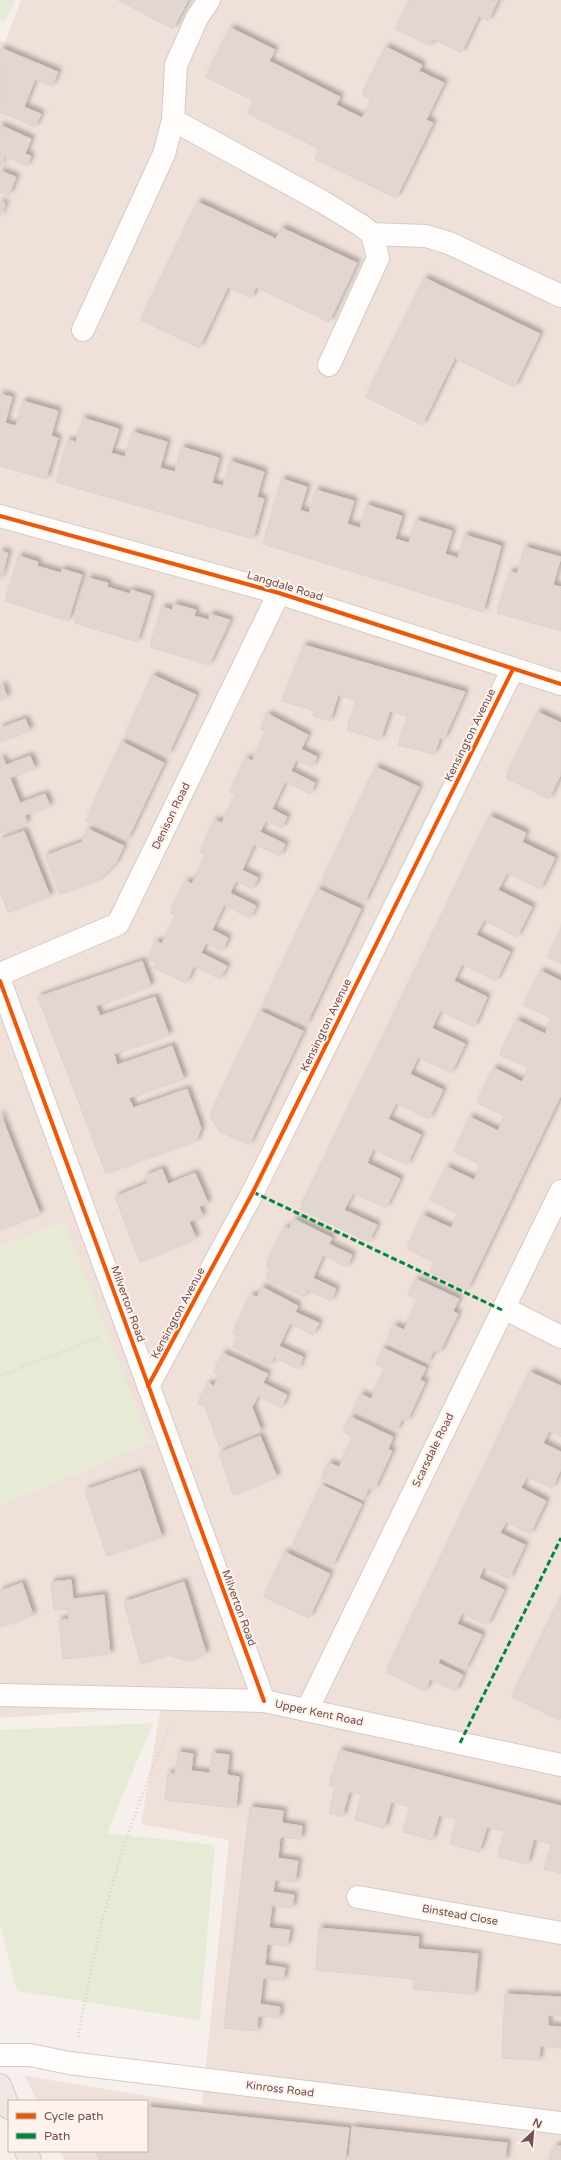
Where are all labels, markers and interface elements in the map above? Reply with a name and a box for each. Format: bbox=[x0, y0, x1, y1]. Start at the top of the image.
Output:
street label: Langdale Road bbox=[245, 568, 325, 604]
street label: Kensington Avenue bbox=[442, 686, 498, 784]
street label: Denison Road bbox=[149, 780, 193, 852]
street label: Kensington Avenue bbox=[298, 976, 354, 1074]
street label: Milverton Road bbox=[108, 1264, 148, 1344]
street label: Kensington Avenue bbox=[148, 1265, 208, 1361]
street label: Scarsdale Road bbox=[409, 1411, 457, 1489]
street label: Milverton Road bbox=[219, 1568, 259, 1648]
street label: Upper Kent Road bbox=[274, 1697, 365, 1729]
street label: Binstead Close bbox=[421, 1902, 499, 1928]
street label: Kinross Road bbox=[245, 2078, 315, 2100]
legend bbox=[8, 2100, 148, 2152]
text: Cycle path bbox=[44, 2109, 103, 2123]
north arrow bbox=[513, 2112, 553, 2152]
text: N bbox=[530, 2116, 544, 2131]
text: Path bbox=[44, 2129, 70, 2143]

